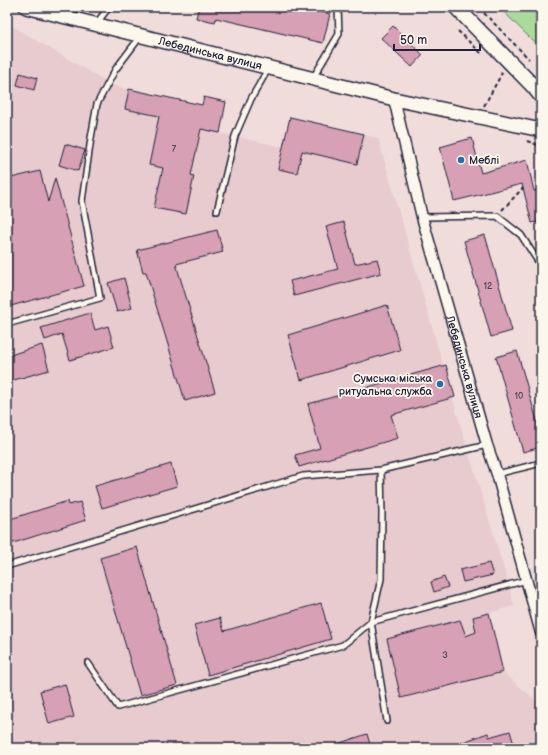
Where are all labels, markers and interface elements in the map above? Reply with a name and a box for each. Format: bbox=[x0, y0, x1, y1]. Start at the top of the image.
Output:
scale bar bbox=[394, 26, 480, 52]
text: 50 m bbox=[400, 33, 427, 48]
street label: Лебединська вулиця bbox=[156, 34, 263, 73]
house number: 7 bbox=[172, 144, 177, 155]
place label: Меблі bbox=[469, 154, 499, 167]
marker: Меблі bbox=[456, 155, 466, 165]
house number: 12 bbox=[484, 281, 493, 292]
street label: Лебединська вулиця bbox=[443, 313, 485, 420]
place label: Сумська міська ритуальна служба bbox=[339, 372, 432, 398]
marker: Сумська міська ритуальна служба bbox=[435, 379, 445, 389]
house number: 10 bbox=[515, 391, 523, 402]
house number: 3 bbox=[442, 650, 448, 661]

